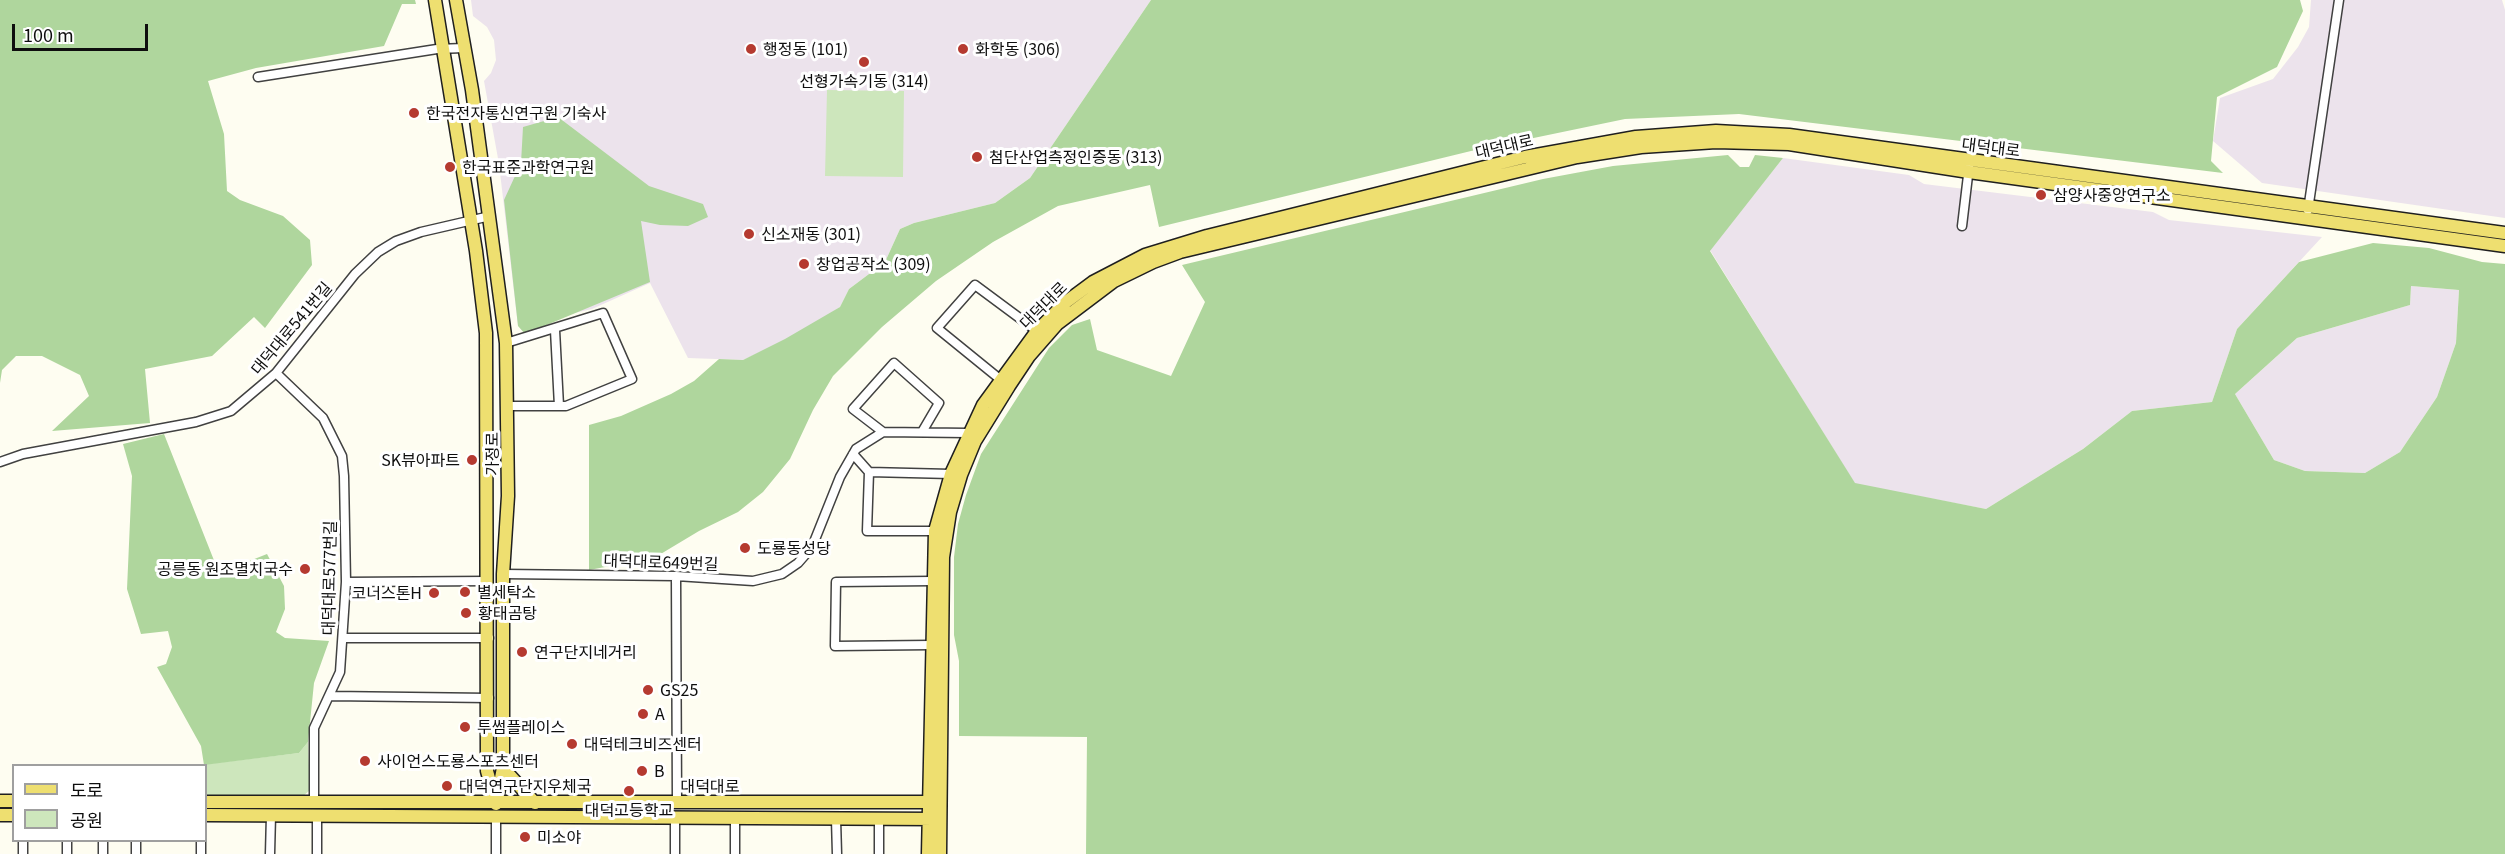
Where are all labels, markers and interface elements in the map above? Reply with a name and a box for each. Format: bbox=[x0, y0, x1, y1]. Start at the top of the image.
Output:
scale bar bbox=[15, 12, 152, 50]
text: 100 m bbox=[23, 21, 74, 47]
place label: 행정동 (101) bbox=[763, 39, 848, 59]
place label: 화학동 (306) bbox=[975, 39, 1060, 59]
marker: 행정동 (101) bbox=[744, 42, 758, 56]
marker: 화학동 (306) bbox=[956, 42, 970, 56]
marker: 선형가속기동 (314) bbox=[857, 55, 871, 69]
place label: 선형가속기동 (314) bbox=[799, 71, 929, 91]
place label: 한국전자통신연구원 기숙사 bbox=[426, 103, 606, 123]
marker: 한국전자통신연구원 기숙사 bbox=[407, 106, 421, 120]
street label: 대덕대로 bbox=[1473, 130, 1535, 162]
street label: 대덕대로 bbox=[1961, 134, 2021, 160]
place label: 첨단산업측정인증동 (313) bbox=[989, 147, 1163, 167]
marker: 첨단산업측정인증동 (313) bbox=[970, 150, 984, 164]
place label: 한국표준과학연구원 bbox=[462, 157, 594, 177]
marker: 한국표준과학연구원 bbox=[443, 160, 457, 174]
place label: 삼양사중앙연구소 bbox=[2053, 185, 2171, 205]
marker: 삼양사중앙연구소 bbox=[2034, 188, 2048, 202]
place label: 신소재동 (301) bbox=[761, 224, 861, 244]
marker: 신소재동 (301) bbox=[742, 227, 756, 241]
place label: 창업공작소 (309) bbox=[816, 254, 931, 274]
marker: 창업공작소 (309) bbox=[797, 257, 811, 271]
street label: 대덕대로 bbox=[1015, 277, 1071, 333]
street label: 대덕대로541번길 bbox=[247, 278, 335, 378]
street label: 가정로 bbox=[482, 432, 502, 476]
place label: SK뷰아파트 bbox=[381, 450, 460, 470]
marker: SK뷰아파트 bbox=[465, 453, 479, 467]
street label: 대덕대로577번길 bbox=[318, 520, 340, 636]
place label: 도룡동성당 bbox=[757, 538, 831, 558]
marker: 도룡동성당 bbox=[738, 541, 752, 555]
street label: 대덕대로649번길 bbox=[603, 550, 719, 574]
place label: 공릉동 원조멸치국수 bbox=[157, 559, 293, 579]
marker: 공릉동 원조멸치국수 bbox=[298, 562, 312, 576]
place label: 별세탁소 bbox=[477, 582, 536, 602]
place label: 코너스톤H bbox=[351, 583, 422, 603]
marker: 별세탁소 bbox=[458, 585, 472, 599]
marker: 코너스톤H bbox=[427, 586, 441, 600]
place label: 황태곰탕 bbox=[478, 603, 537, 623]
marker: 황태곰탕 bbox=[459, 606, 473, 620]
place label: 연구단지네거리 bbox=[534, 642, 637, 662]
marker: 연구단지네거리 bbox=[515, 645, 529, 659]
place label: GS25 bbox=[660, 680, 698, 700]
marker: GS25 bbox=[641, 683, 655, 697]
place label: A bbox=[655, 704, 665, 724]
marker: A bbox=[636, 707, 650, 721]
place label: 투썸플레이스 bbox=[477, 717, 565, 737]
marker: 투썸플레이스 bbox=[458, 720, 472, 734]
place label: 대덕테크비즈센터 bbox=[584, 734, 702, 754]
marker: 대덕테크비즈센터 bbox=[565, 737, 579, 751]
place label: 사이언스도룡스포츠센터 bbox=[377, 751, 539, 771]
marker: 사이언스도룡스포츠센터 bbox=[358, 754, 372, 768]
place label: B bbox=[654, 761, 665, 781]
legend bbox=[12, 764, 207, 842]
marker: B bbox=[635, 764, 649, 778]
text: 도로 bbox=[70, 776, 103, 802]
place label: 대덕연구단지우체국 bbox=[459, 776, 591, 796]
street label: 대덕대로 bbox=[681, 776, 739, 796]
marker: 대덕연구단지우체국 bbox=[440, 779, 454, 793]
marker: 대덕고등학교 bbox=[622, 784, 636, 798]
place label: 대덕고등학교 bbox=[585, 800, 673, 820]
text: 공원 bbox=[70, 806, 103, 832]
place label: 미소야 bbox=[537, 827, 581, 847]
marker: 미소야 bbox=[518, 830, 532, 844]

